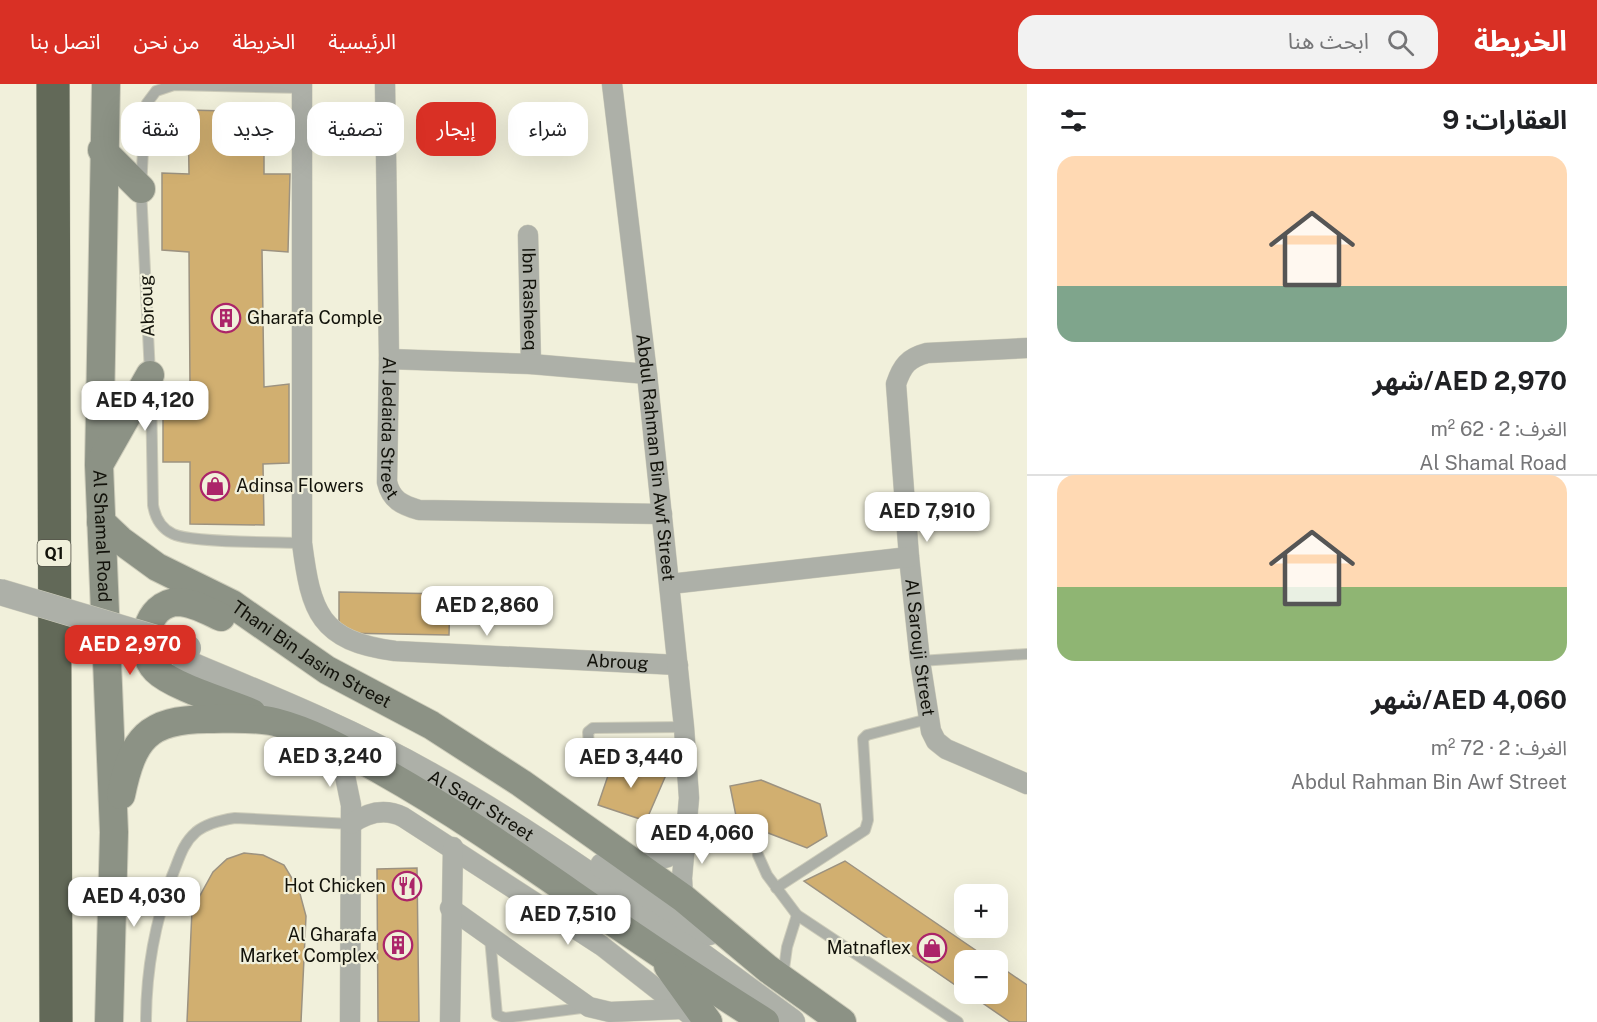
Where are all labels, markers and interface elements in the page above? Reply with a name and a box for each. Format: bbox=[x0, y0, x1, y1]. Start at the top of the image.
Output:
search box bbox=[1018, 15, 1438, 69]
text: الخريطة bbox=[1474, 24, 1567, 57]
icon: search bbox=[1384, 26, 1417, 59]
text: ابحث هنا bbox=[1288, 28, 1369, 54]
text: اتصل بنا bbox=[30, 29, 101, 54]
text: من نحن bbox=[134, 29, 199, 54]
text: الخريطة bbox=[232, 29, 295, 54]
text: الرئيسية bbox=[328, 29, 396, 54]
chip: شقة bbox=[121, 102, 200, 156]
chip: جديد bbox=[212, 102, 295, 156]
chip: تصفية bbox=[307, 102, 404, 156]
chip: إيجار bbox=[416, 102, 496, 156]
chip: شراء bbox=[508, 102, 588, 156]
icon: filters bbox=[1057, 104, 1090, 137]
text: العقارات: 9 bbox=[1442, 104, 1567, 135]
icon: home bbox=[1258, 195, 1366, 303]
street label: Ibn Rasheeq bbox=[518, 247, 542, 351]
street label: Abroug bbox=[134, 274, 159, 338]
building icon: Gharafa Comple bbox=[210, 302, 242, 334]
place label: Gharafa Comple bbox=[247, 307, 382, 328]
street label: Abdul Rahman Bin Awf Street bbox=[632, 332, 680, 582]
street label: Al Jedaida Street bbox=[377, 356, 403, 503]
text: AED 2,970/شهر bbox=[1373, 365, 1567, 396]
pin: AED 4,120 bbox=[76, 381, 214, 432]
text: AED 4,120 bbox=[95, 388, 195, 412]
text: الغرف: 2 · 62 m² bbox=[1430, 417, 1567, 441]
text: Al Shamal Road bbox=[1419, 451, 1567, 475]
street label: Al Shamal Road bbox=[89, 469, 116, 603]
shop icon: Adinsa Flowers bbox=[199, 470, 231, 502]
place label: Adinsa Flowers bbox=[236, 475, 364, 496]
pin: AED 7,910 bbox=[858, 492, 996, 543]
text: AED 7,910 bbox=[879, 499, 975, 523]
icon: home bbox=[1258, 514, 1366, 622]
road number: Q1 bbox=[38, 540, 70, 566]
street label: Al Sarouji Street bbox=[901, 578, 940, 718]
pin: AED 2,860 bbox=[418, 586, 556, 637]
text: AED 2,860 bbox=[435, 593, 539, 617]
street label: Thani Bin Jasim Street bbox=[228, 596, 395, 712]
pin: AED 2,970 bbox=[61, 625, 199, 676]
text: AED 2,970 bbox=[79, 632, 181, 656]
street label: Abroug bbox=[586, 649, 649, 674]
text: AED 4,060/شهر bbox=[1371, 684, 1567, 715]
text: الغرف: 2 · 72 m² bbox=[1431, 736, 1567, 760]
pin: AED 3,240 bbox=[261, 737, 399, 788]
pin: AED 3,440 bbox=[562, 738, 700, 789]
text: AED 3,240 bbox=[278, 744, 382, 768]
text: AED 3,440 bbox=[579, 745, 683, 769]
street label: Al Saqr Street bbox=[425, 765, 538, 845]
text: Abdul Rahman Bin Awf Street bbox=[1291, 770, 1567, 794]
pin: AED 4,060 bbox=[633, 814, 771, 865]
text: AED 4,060 bbox=[650, 821, 754, 845]
restaurant icon: Hot Chicken bbox=[391, 870, 423, 902]
place label: Hot Chicken bbox=[284, 875, 386, 896]
pin: AED 4,030 bbox=[65, 877, 203, 928]
text: AED 4,030 bbox=[82, 884, 186, 908]
map controls bbox=[954, 884, 1008, 1004]
button: + bbox=[954, 884, 1008, 938]
pin: AED 7,510 bbox=[499, 895, 637, 946]
text: AED 7,510 bbox=[520, 902, 616, 926]
place label: Al Gharafa Market Complex bbox=[240, 924, 377, 966]
building icon: Al Gharafa Market Complex bbox=[382, 929, 414, 961]
shop icon: Matnaflex bbox=[916, 932, 948, 964]
place label: Matnaflex bbox=[827, 937, 911, 958]
button: − bbox=[954, 950, 1008, 1004]

